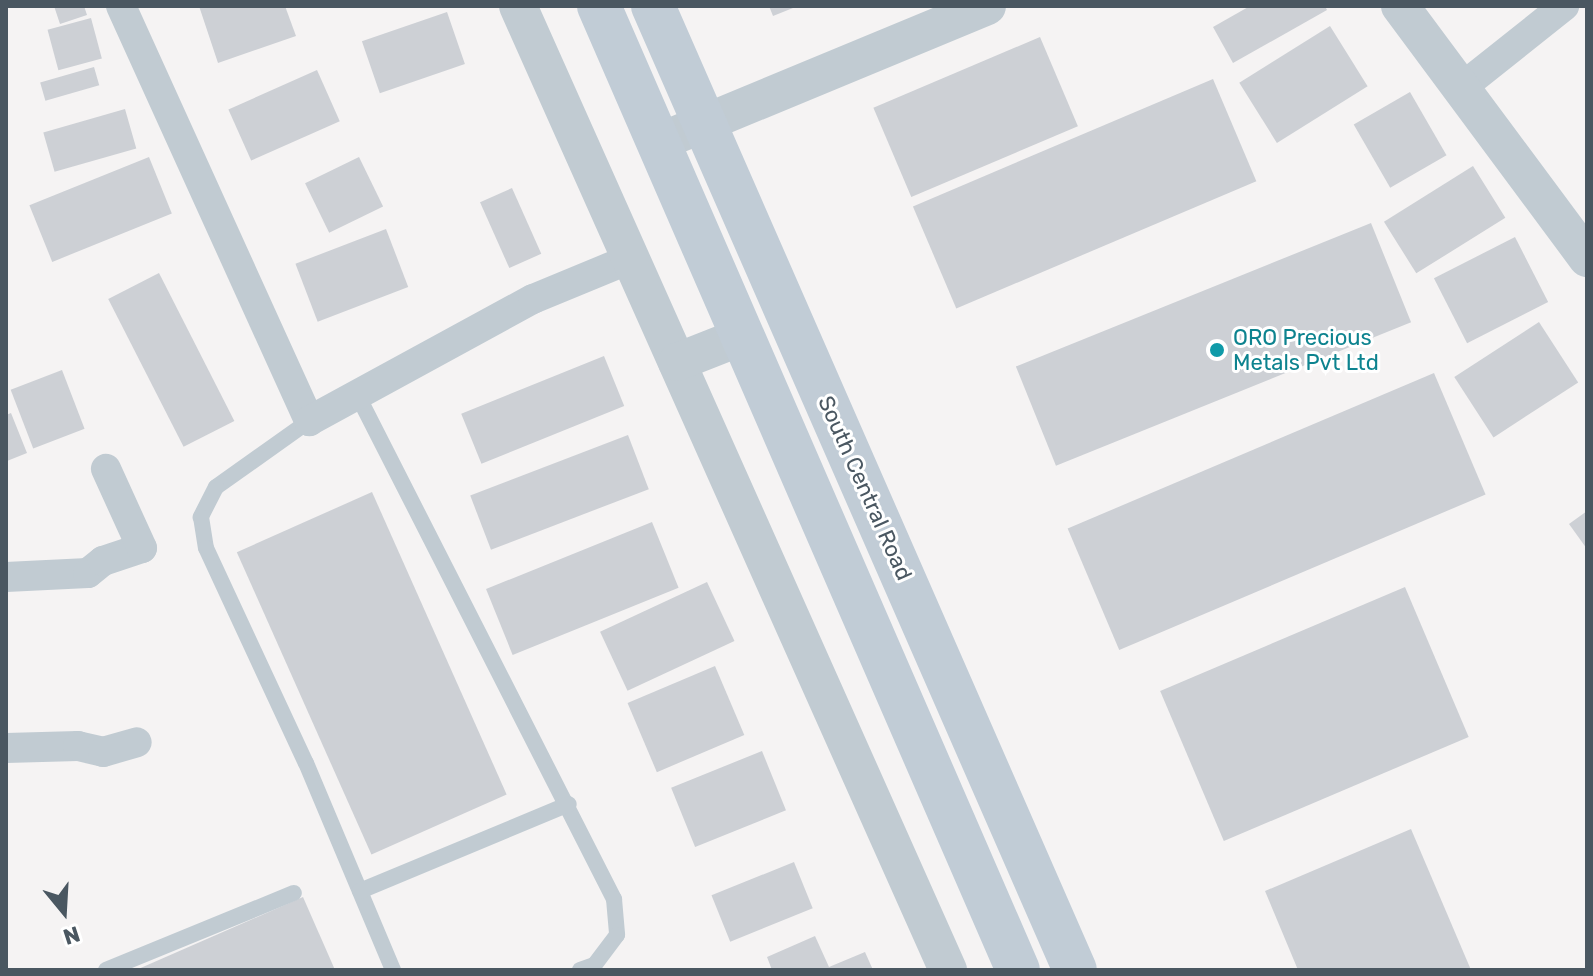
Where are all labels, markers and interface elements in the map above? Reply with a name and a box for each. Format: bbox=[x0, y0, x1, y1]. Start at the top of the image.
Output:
place label: ORO Precious Metals Pvt Ltd bbox=[1233, 324, 1379, 376]
marker: ORO Precious Metals Pvt Ltd bbox=[1208, 341, 1226, 359]
street label: South Central Road bbox=[812, 392, 918, 584]
north arrow bbox=[24, 872, 104, 952]
text: N bbox=[60, 920, 83, 951]

